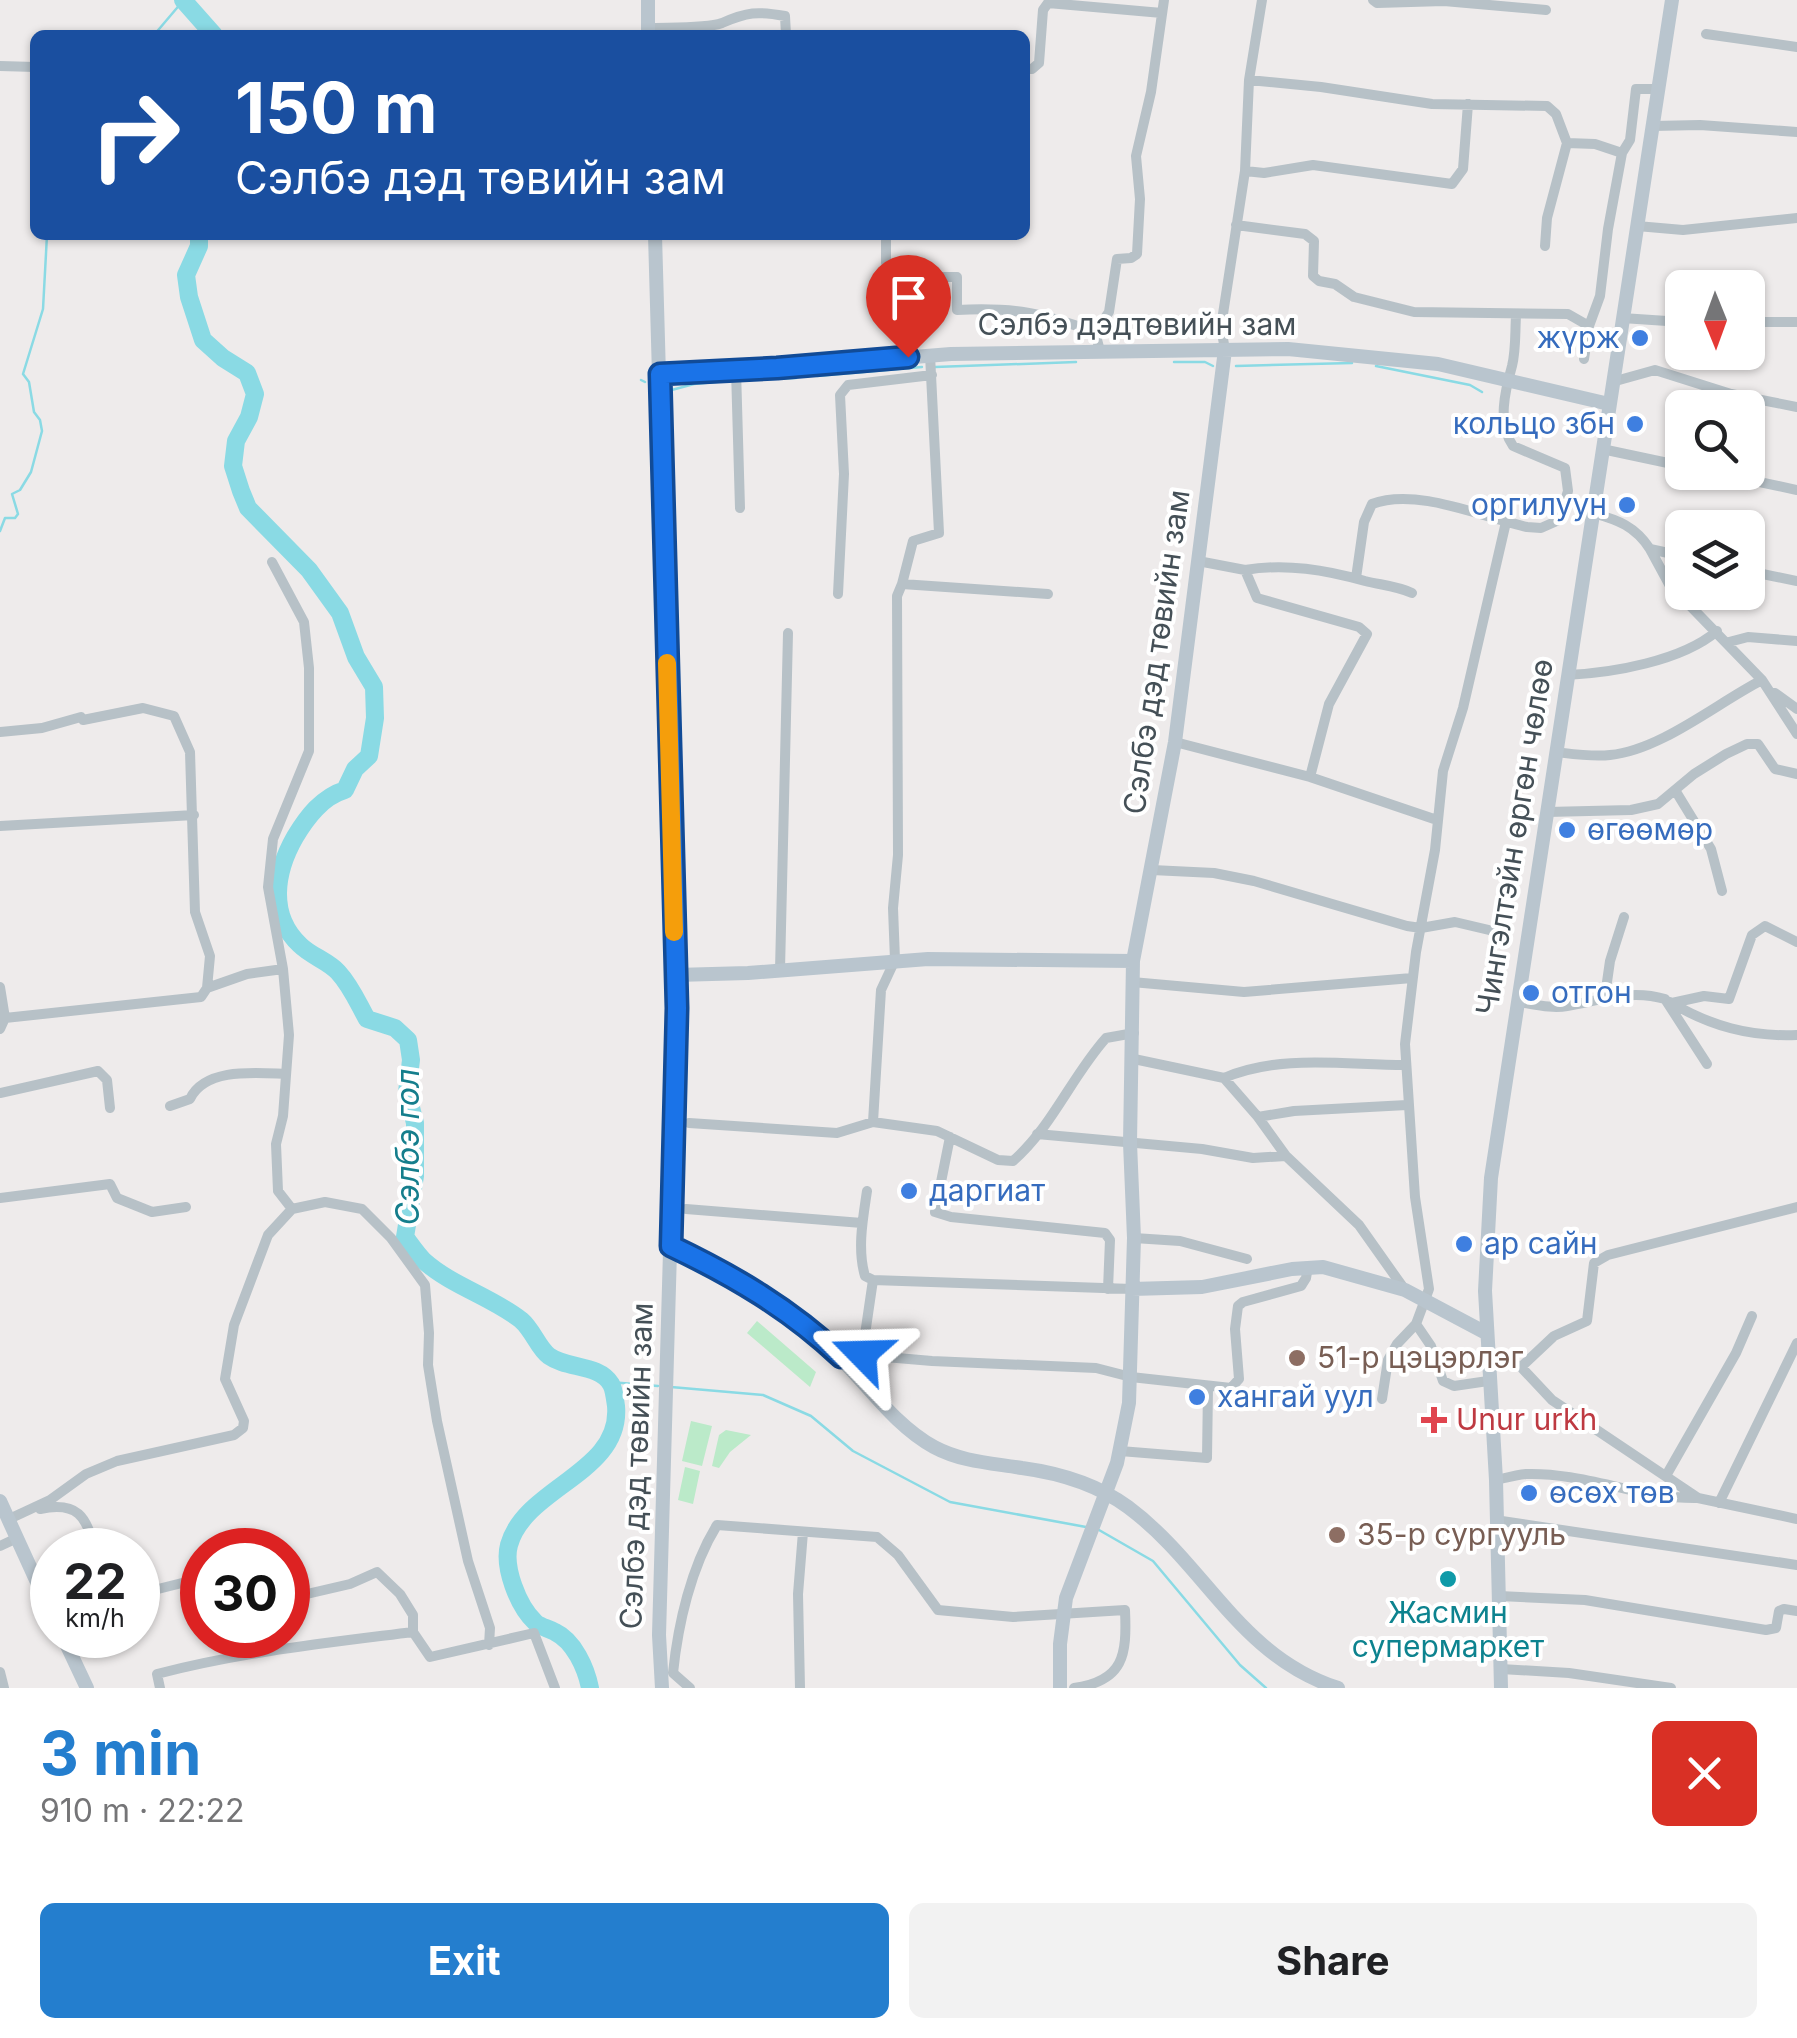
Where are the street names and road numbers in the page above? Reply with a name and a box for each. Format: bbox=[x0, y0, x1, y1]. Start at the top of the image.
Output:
street label: Сэлбэ дэдтөвийн зам bbox=[978, 306, 1296, 342]
street label: Сэлбэ дэд төвийн зам bbox=[1115, 487, 1197, 816]
street label: Чингэлтэйн өргөн чөлөө bbox=[1468, 656, 1560, 1018]
street label: Сэлбэ дэд төвийн зам bbox=[612, 1302, 660, 1630]

